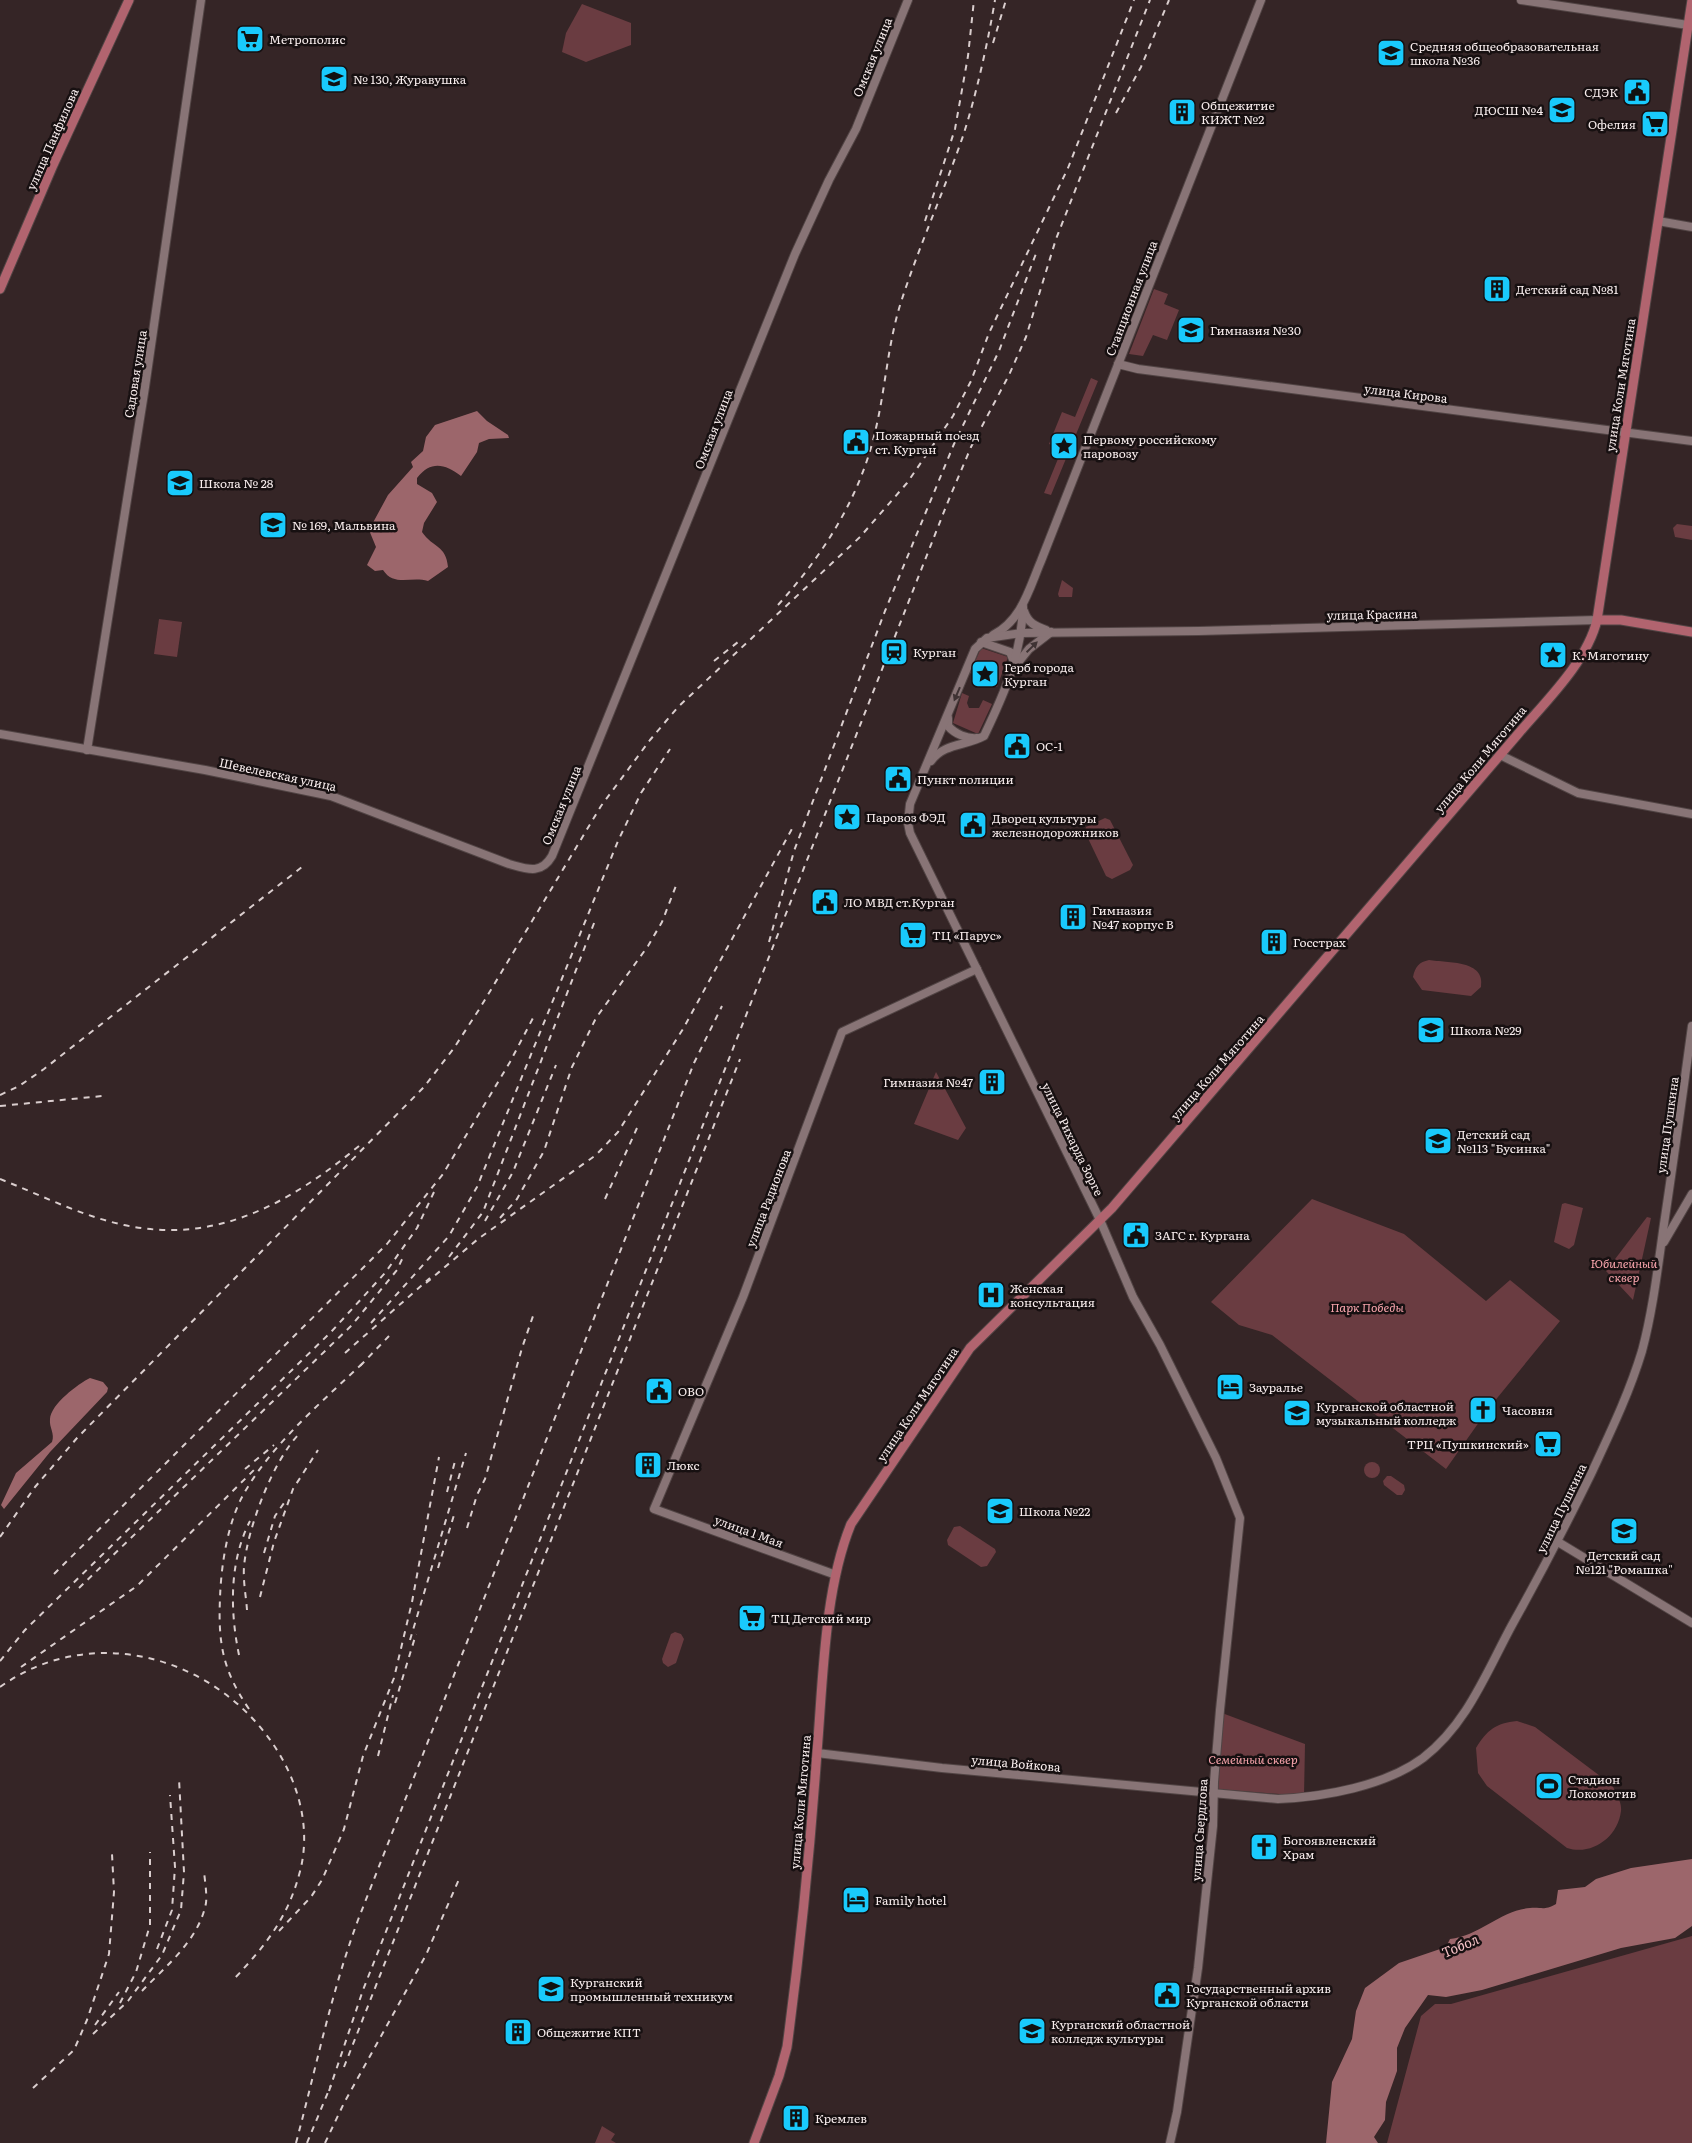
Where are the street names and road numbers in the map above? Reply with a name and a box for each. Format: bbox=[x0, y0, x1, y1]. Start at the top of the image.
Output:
street label: Омская улица bbox=[848, 14, 896, 99]
street label: улица Панфилова bbox=[21, 85, 83, 193]
street label: Станционная улица bbox=[1101, 237, 1162, 358]
street label: улица Коли Мяготина bbox=[1601, 317, 1640, 453]
street label: Садовая улица bbox=[119, 328, 151, 419]
street label: улица Кирова bbox=[1363, 379, 1449, 407]
street label: Омская улица bbox=[689, 386, 737, 472]
street label: улица Красина bbox=[1327, 604, 1418, 624]
street label: улица Коли Мяготина bbox=[1430, 701, 1531, 816]
street label: Шевелевская улица bbox=[218, 753, 339, 795]
street label: Омская улица bbox=[537, 762, 585, 847]
street label: улица Коли Мяготина bbox=[1166, 1010, 1268, 1124]
street label: улица Пушкина bbox=[1651, 1075, 1683, 1175]
street label: улица Рихарда Зорге bbox=[1038, 1079, 1108, 1199]
street label: улица Радионова bbox=[741, 1146, 795, 1250]
street label: улица Коли Мяготина bbox=[872, 1343, 962, 1465]
street label: улица Пушкина bbox=[1532, 1460, 1591, 1556]
street label: улица 1 Мая bbox=[712, 1510, 786, 1552]
street label: улица Коли Мяготина bbox=[785, 1734, 815, 1870]
street label: улица Войкова bbox=[971, 1750, 1062, 1776]
street label: улица Свердлова bbox=[1186, 1778, 1212, 1882]

